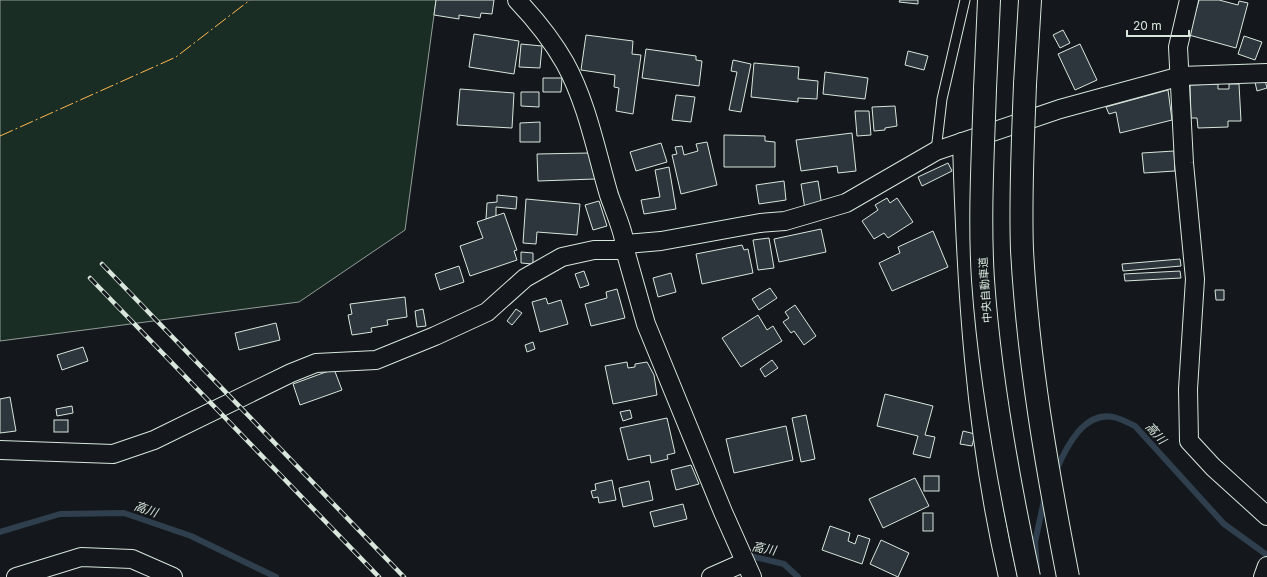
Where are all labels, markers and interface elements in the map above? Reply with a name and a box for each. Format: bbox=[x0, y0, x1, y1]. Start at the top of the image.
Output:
scale bar bbox=[1127, 12, 1189, 38]
text: 20 m bbox=[1133, 18, 1162, 33]
street label: 中央自動車道 bbox=[976, 257, 994, 323]
water label: 高川 bbox=[1142, 419, 1171, 448]
water label: 高川 bbox=[132, 498, 162, 521]
water label: 高川 bbox=[751, 538, 779, 558]

